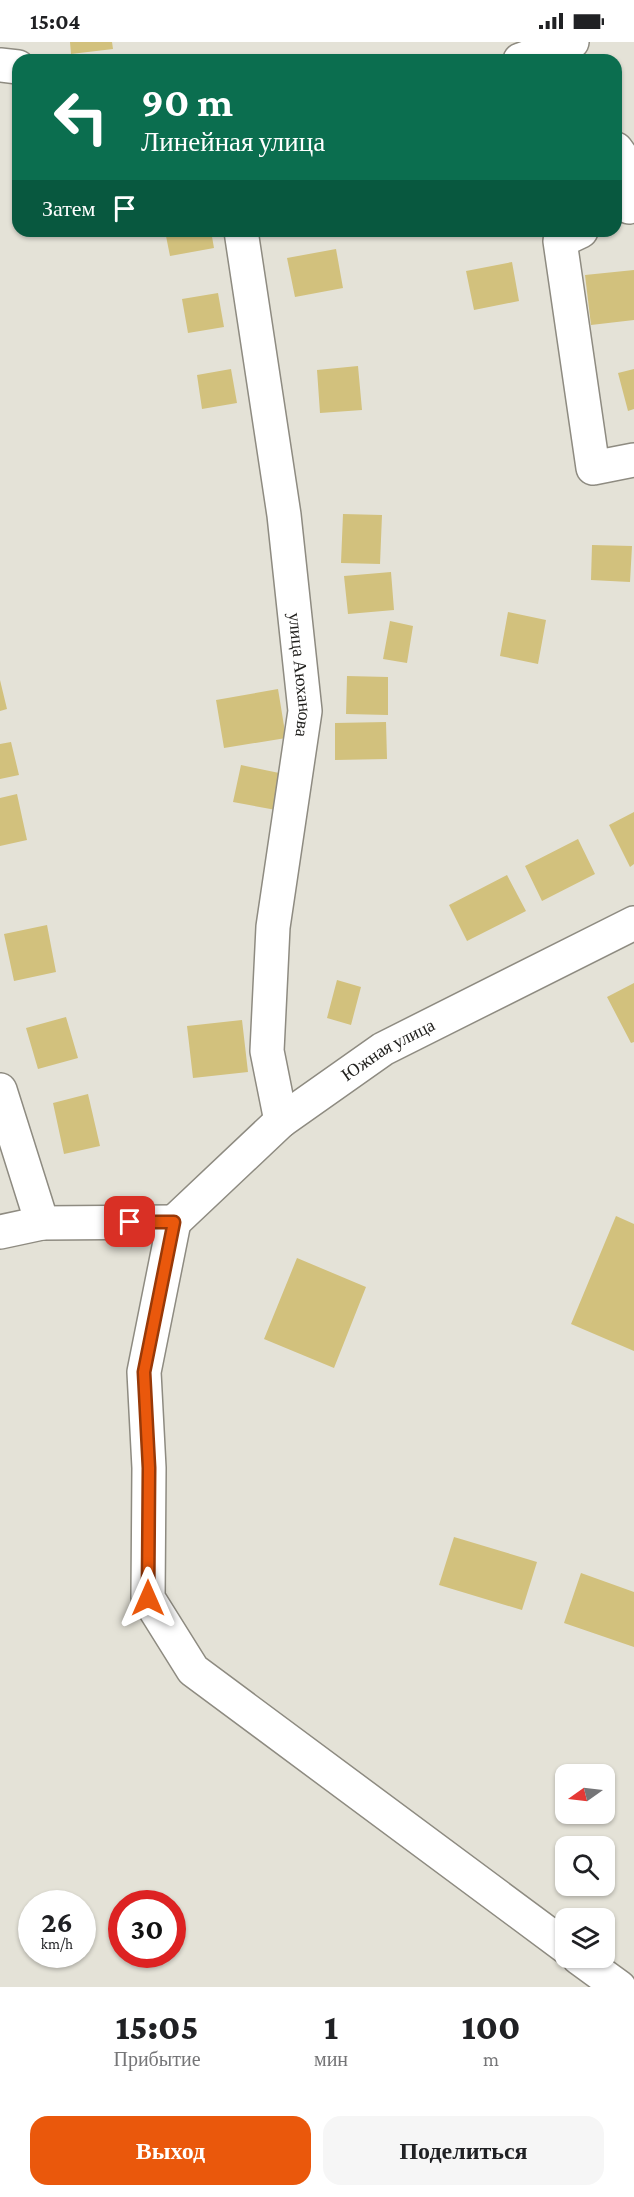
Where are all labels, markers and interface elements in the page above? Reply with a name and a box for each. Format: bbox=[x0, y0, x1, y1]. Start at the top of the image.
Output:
text: 15:04 bbox=[30, 9, 80, 34]
icon: left bbox=[42, 78, 120, 156]
text: 90 m bbox=[141, 78, 233, 125]
text: Линейная улица bbox=[141, 127, 325, 157]
icon: arrive bbox=[108, 192, 141, 225]
text: Затем bbox=[42, 196, 96, 221]
street label: улица Аюханова bbox=[285, 611, 315, 738]
street label: Южная улица bbox=[338, 1015, 438, 1085]
pin bbox=[104, 1196, 155, 1247]
icon: arrive bbox=[113, 1205, 146, 1238]
position arrow bbox=[116, 1566, 180, 1630]
north arrow bbox=[555, 1764, 615, 1824]
map controls bbox=[555, 1764, 615, 1968]
button: search bbox=[555, 1836, 615, 1896]
speed limit sign: 30 bbox=[108, 1890, 186, 1968]
text: 26 bbox=[41, 1905, 73, 1938]
button: layers bbox=[555, 1908, 615, 1968]
text: km/h bbox=[41, 1936, 73, 1952]
text: 15:05 bbox=[115, 2007, 199, 2047]
text: 1 bbox=[324, 2007, 338, 2047]
text: 100 bbox=[462, 2007, 521, 2047]
text: Прибытие bbox=[113, 2048, 201, 2070]
text: мин bbox=[314, 2048, 348, 2070]
text: m bbox=[483, 2048, 499, 2070]
button: Выход bbox=[30, 2116, 311, 2185]
button: Поделиться bbox=[323, 2116, 604, 2185]

